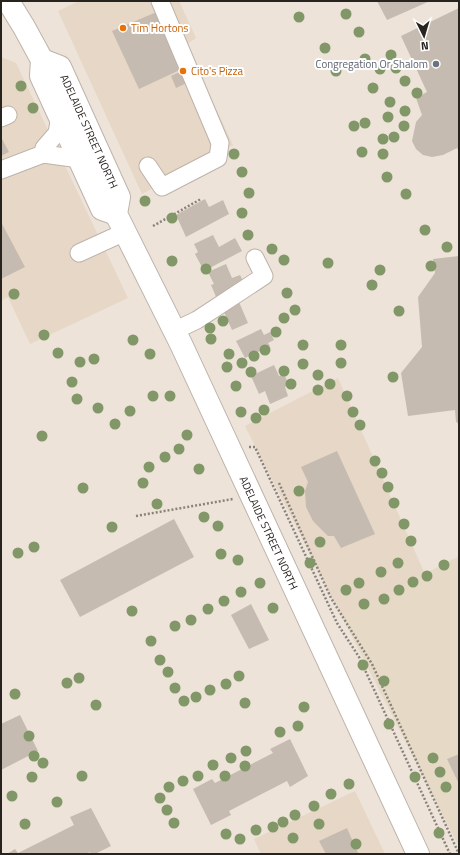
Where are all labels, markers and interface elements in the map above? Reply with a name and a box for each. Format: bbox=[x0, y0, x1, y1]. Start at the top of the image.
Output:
north arrow bbox=[404, 16, 444, 56]
place label: Tim Hortons bbox=[131, 20, 189, 36]
marker: Tim Hortons bbox=[118, 23, 128, 33]
text: N bbox=[420, 38, 429, 54]
place label: Congregation Or Shalom bbox=[316, 56, 428, 72]
marker: Congregation Or Shalom bbox=[431, 59, 441, 69]
place label: Cito's Pizza bbox=[191, 63, 244, 79]
marker: Cito's Pizza bbox=[178, 66, 188, 76]
street label: ADELAIDE STREET NORTH bbox=[56, 72, 122, 191]
street label: ADELAIDE STREET NORTH bbox=[236, 474, 302, 592]

